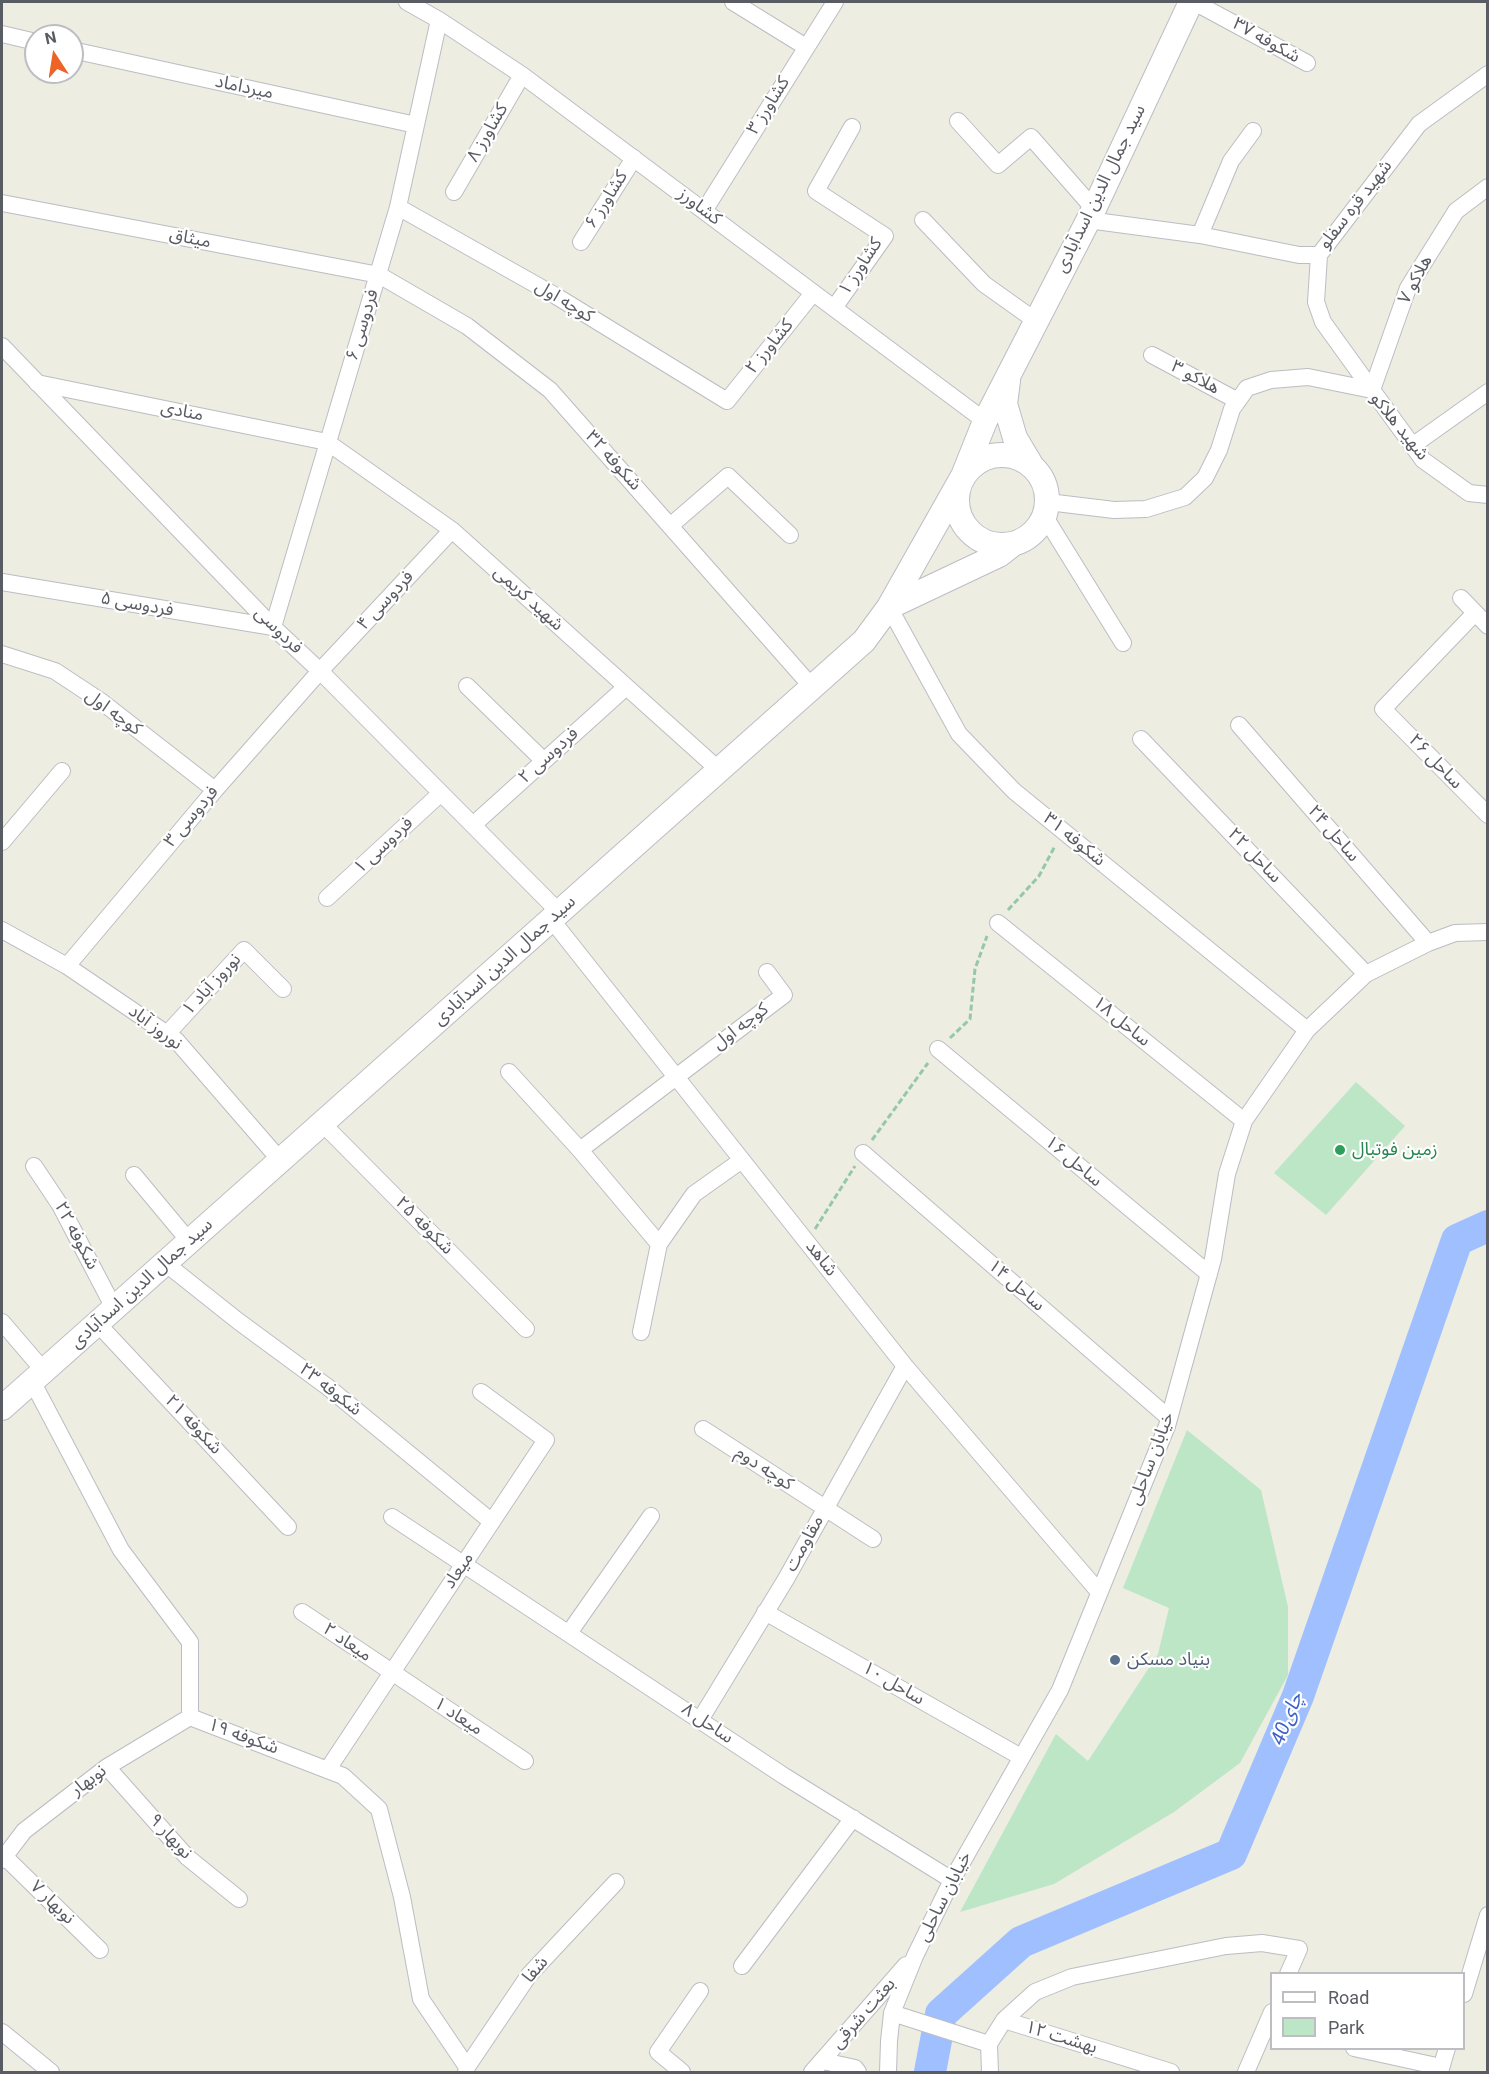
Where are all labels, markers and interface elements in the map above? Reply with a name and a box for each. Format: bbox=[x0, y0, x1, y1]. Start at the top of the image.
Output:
street label: شکوفه ۳۷ bbox=[1229, 14, 1303, 68]
north arrow bbox=[24, 24, 84, 84]
text: N bbox=[43, 27, 58, 48]
street label: میرداماد bbox=[213, 71, 275, 105]
street label: کشاورز ۳ bbox=[743, 73, 795, 139]
street label: کشاورز ۸ bbox=[463, 100, 513, 166]
street label: سید جمال الدین اسدآبادی bbox=[1051, 102, 1151, 276]
street label: شهید قره سفلو bbox=[1315, 156, 1397, 254]
street label: کشاورز ۶ bbox=[581, 167, 633, 233]
street label: کشاورز bbox=[673, 184, 725, 230]
street label: میثاق bbox=[167, 224, 213, 254]
street label: کشاورز ۱ bbox=[835, 234, 887, 300]
street label: هلاکو ۷ bbox=[1394, 252, 1438, 308]
street label: کوچه اول bbox=[531, 276, 597, 328]
street label: فردوسی ۶ bbox=[342, 287, 384, 363]
street label: کشاورز ۲ bbox=[741, 315, 799, 379]
street label: هلاکو ۳ bbox=[1167, 356, 1223, 400]
street label: شهید هلاکو bbox=[1365, 389, 1433, 465]
street label: منادی bbox=[159, 397, 205, 427]
street label: شکوفه ۳۲ bbox=[580, 426, 646, 496]
street label: شهید کریمی bbox=[488, 562, 568, 636]
street label: فردوسی ۴ bbox=[353, 567, 419, 635]
street label: فردوسی ۵ bbox=[99, 588, 175, 622]
street label: فردوسی bbox=[249, 603, 307, 659]
street label: کوچه اول bbox=[81, 685, 145, 741]
street label: فردوسی ۲ bbox=[515, 723, 583, 789]
street label: ساحل ۲۶ bbox=[1404, 730, 1466, 794]
street label: فردوسی ۳ bbox=[160, 782, 224, 852]
street label: ساحل ۲۴ bbox=[1302, 801, 1364, 867]
street label: شکوفه ۳۱ bbox=[1039, 808, 1109, 872]
street label: فردوسی ۱ bbox=[350, 813, 418, 879]
street label: ساحل ۲۲ bbox=[1223, 824, 1285, 888]
street label: سید جمال الدین اسدآبادی bbox=[429, 891, 581, 1031]
street label: نوروز آباد ۱ bbox=[178, 950, 246, 1020]
street label: ساحل ۱۸ bbox=[1088, 992, 1154, 1052]
street label: کوچه اول bbox=[709, 999, 773, 1055]
street label: نوروز آباد bbox=[124, 1001, 186, 1055]
street label: ساحل ۱۶ bbox=[1040, 1132, 1106, 1192]
place label: زمین فوتبال bbox=[1352, 1139, 1438, 1161]
marker: زمین فوتبال bbox=[1333, 1143, 1347, 1157]
street label: شکوفه ۲۵ bbox=[390, 1192, 458, 1260]
street label: شکوفه ۲۲ bbox=[49, 1198, 103, 1274]
street label: سید جمال الدین اسدآبادی bbox=[66, 1214, 218, 1354]
street label: شاهد bbox=[800, 1237, 842, 1281]
street label: ساحل ۱۴ bbox=[983, 1255, 1049, 1317]
street label: شکوفه ۲۳ bbox=[294, 1359, 366, 1421]
street label: شکوفه ۲۱ bbox=[160, 1391, 226, 1459]
street label: خیابان ساحلی bbox=[1124, 1409, 1180, 1509]
street label: کوچه دوم bbox=[731, 1442, 797, 1496]
street label: مقاومت bbox=[781, 1512, 829, 1576]
street label: میعاد bbox=[439, 1549, 479, 1593]
street label: میعاد ۲ bbox=[319, 1619, 375, 1667]
place label: بنیاد مسکن bbox=[1127, 1649, 1210, 1671]
marker: بنیاد مسکن bbox=[1108, 1653, 1122, 1667]
street label: ساحل ۱۰ bbox=[858, 1658, 928, 1710]
water label: 40چای bbox=[1267, 1689, 1309, 1749]
street label: میعاد ۱ bbox=[429, 1693, 487, 1741]
street label: ساحل ۸ bbox=[677, 1699, 737, 1749]
street label: شکوفه ۱۹ bbox=[205, 1714, 281, 1760]
street label: نوبهار bbox=[67, 1761, 111, 1801]
street label: نوبهار ۹ bbox=[144, 1810, 196, 1864]
street label: خیابان ساحلی bbox=[913, 1848, 977, 1946]
street label: نوبهار ۷ bbox=[25, 1877, 79, 1929]
street label: شفا bbox=[519, 1952, 553, 1988]
legend bbox=[1270, 1972, 1465, 2050]
street label: بعثت شرقی bbox=[827, 1974, 901, 2054]
text: Road bbox=[1328, 1987, 1369, 2008]
street label: بهشت ۱۲ bbox=[1022, 2017, 1100, 2059]
text: Park bbox=[1328, 2017, 1364, 2038]

